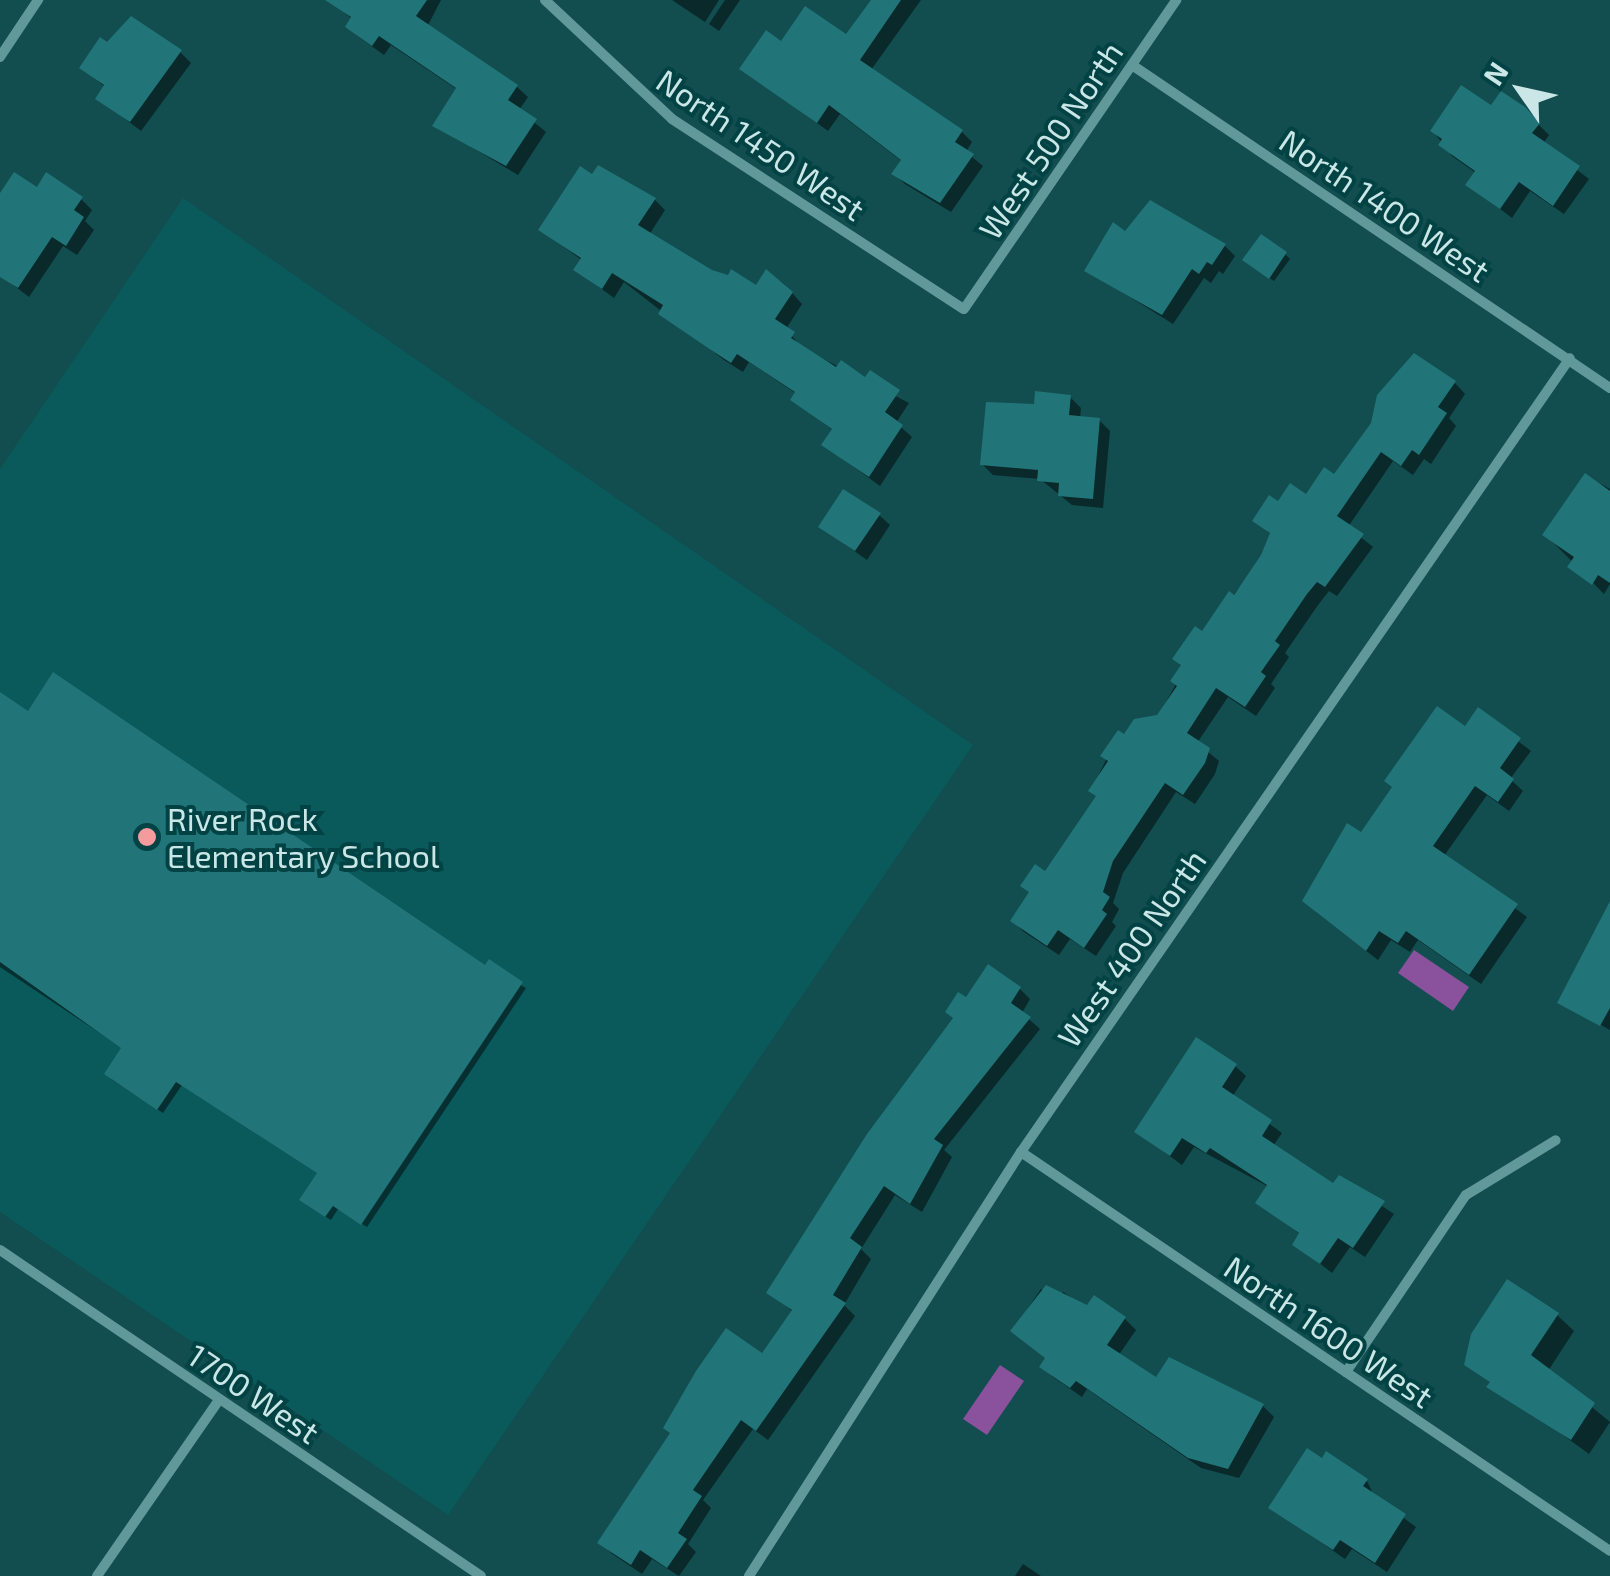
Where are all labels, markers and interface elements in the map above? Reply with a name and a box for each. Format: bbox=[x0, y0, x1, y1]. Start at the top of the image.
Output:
street label: West 500 North bbox=[970, 34, 1130, 246]
north arrow bbox=[1470, 40, 1570, 140]
text: N bbox=[1475, 55, 1515, 91]
street label: North 1450 West bbox=[650, 60, 872, 228]
street label: North 1400 West bbox=[1273, 121, 1497, 289]
place label: River Rock Elementary School bbox=[167, 800, 440, 875]
marker: River Rock Elementary School bbox=[136, 826, 158, 848]
street label: West 400 North bbox=[1049, 842, 1213, 1054]
street label: North 1600 West bbox=[1217, 1247, 1441, 1415]
street label: 1700 West bbox=[181, 1335, 327, 1451]

